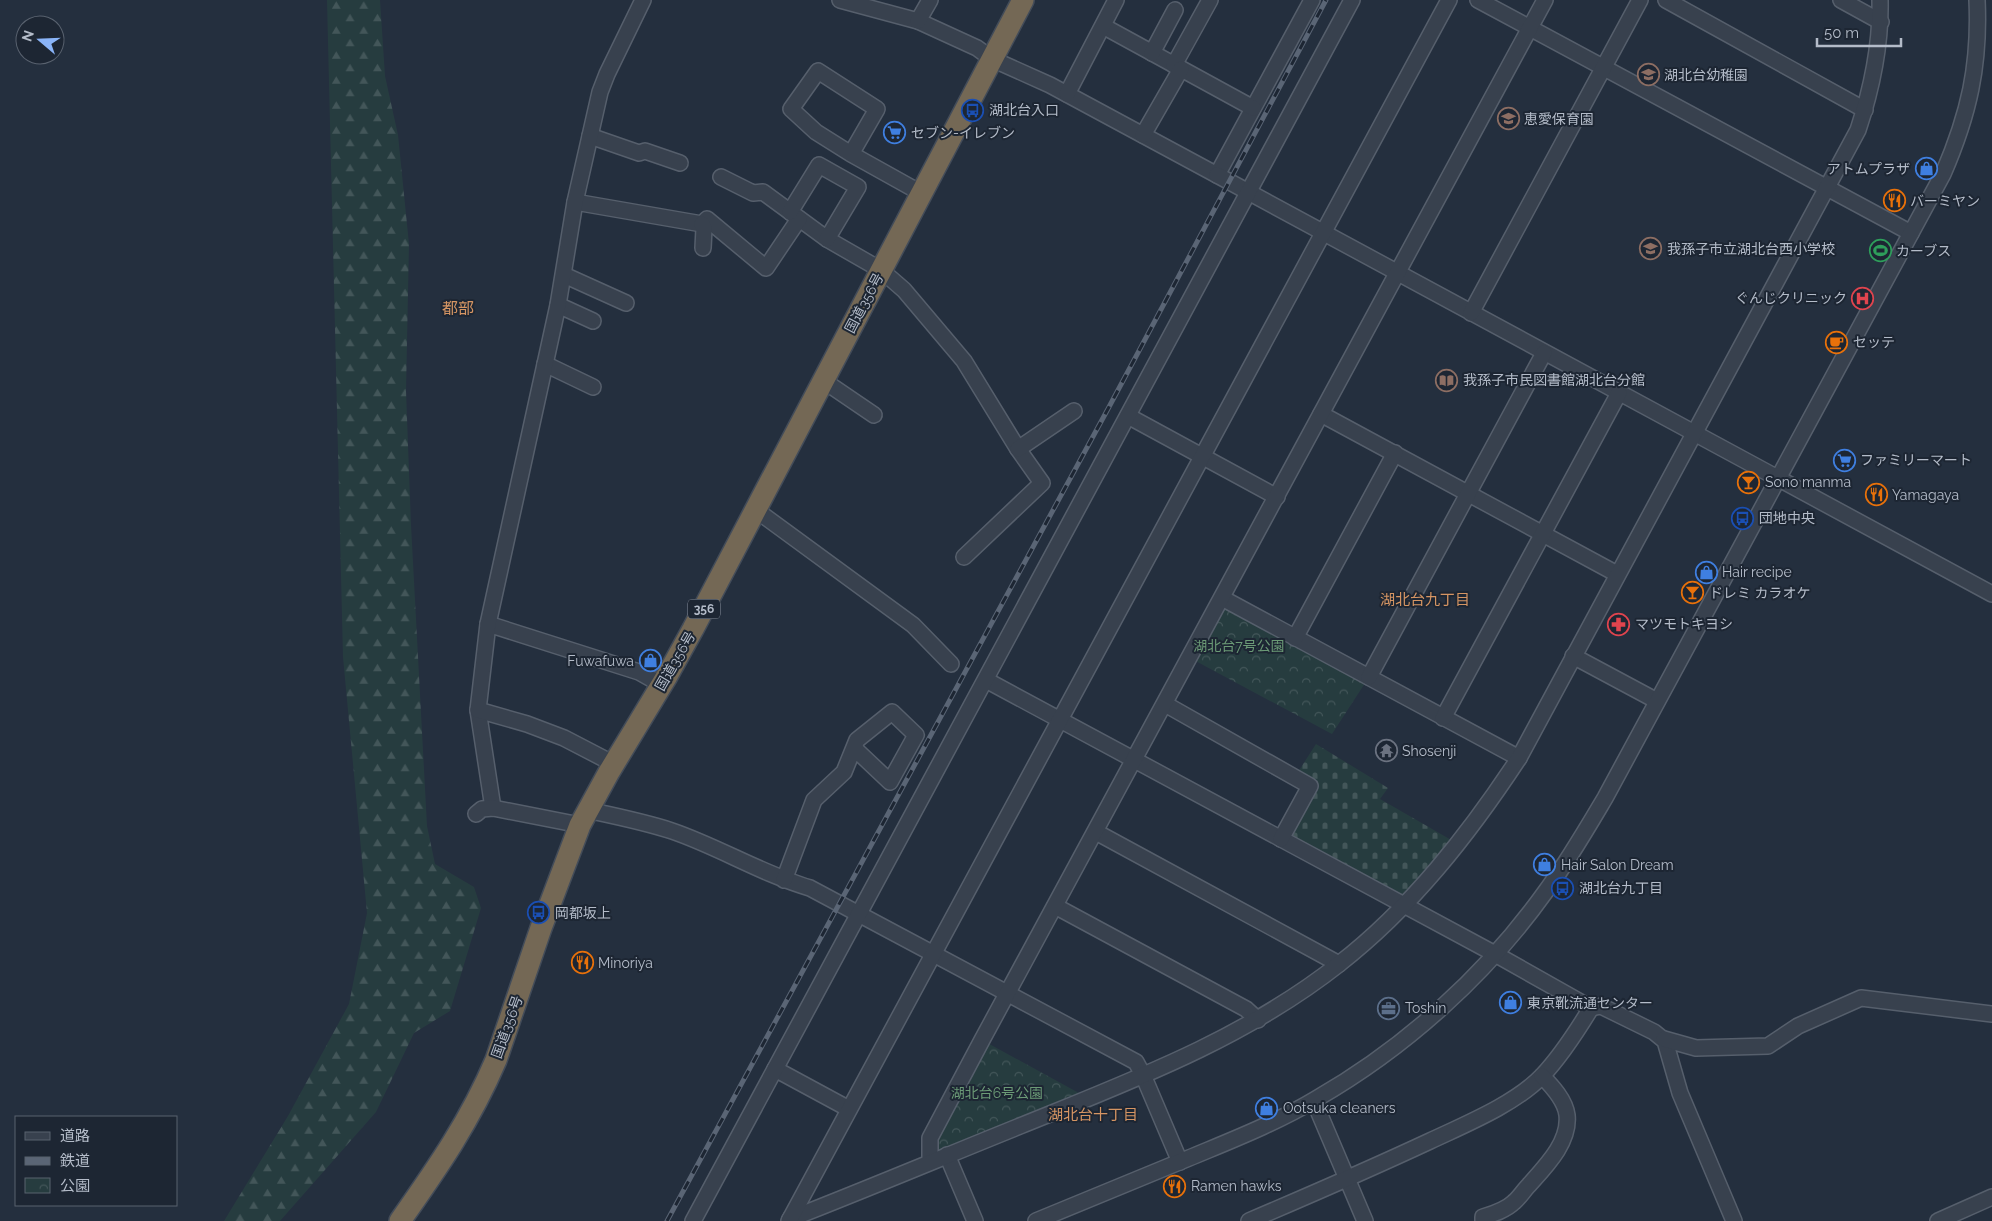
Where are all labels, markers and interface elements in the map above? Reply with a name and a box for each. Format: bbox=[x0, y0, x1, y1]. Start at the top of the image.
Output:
north arrow bbox=[15, 15, 65, 65]
scale bar bbox=[1817, 15, 1901, 47]
text: 50 m bbox=[1824, 24, 1859, 42]
text: N bbox=[18, 28, 37, 43]
school or university icon: 湖北台幼稚園 bbox=[1636, 63, 1660, 87]
place label: 湖北台幼稚園 bbox=[1664, 67, 1748, 83]
bus stop icon: 湖北台入口 bbox=[961, 98, 985, 122]
place label: 湖北台入口 bbox=[989, 102, 1059, 118]
school or university icon: 恵愛保育園 bbox=[1496, 107, 1520, 131]
place label: 恵愛保育園 bbox=[1524, 111, 1594, 127]
supermarket icon: セブン-イレブン bbox=[883, 121, 907, 145]
place label: セブン-イレブン bbox=[911, 125, 1015, 141]
shop icon: アトムプラザ bbox=[1914, 157, 1938, 181]
place label: アトムプラザ bbox=[1827, 161, 1910, 177]
restaurant icon: バーミヤン bbox=[1882, 189, 1906, 213]
place label: バーミヤン bbox=[1910, 193, 1980, 209]
school or university icon: 我孫子市立湖北台西小学校 bbox=[1639, 237, 1663, 261]
sports icon: カーブス bbox=[1868, 239, 1892, 263]
place label: 我孫子市立湖北台西小学校 bbox=[1667, 241, 1835, 257]
place label: カーブス bbox=[1896, 243, 1951, 259]
street label: 国道356号 bbox=[842, 270, 886, 336]
hospital icon: ぐんじクリニック bbox=[1851, 286, 1875, 310]
place label: ぐんじクリニック bbox=[1735, 290, 1847, 306]
district label: 都部 bbox=[442, 299, 474, 318]
cafe icon: セッテ bbox=[1825, 330, 1849, 354]
place label: セッテ bbox=[1853, 334, 1895, 350]
library icon: 我孫子市民図書館湖北台分館 bbox=[1435, 368, 1459, 392]
place label: 我孫子市民図書館湖北台分館 bbox=[1463, 372, 1645, 388]
supermarket icon: ファミリーマート bbox=[1832, 448, 1856, 472]
place label: ファミリーマート bbox=[1860, 452, 1972, 468]
bar icon: Sono manma bbox=[1737, 470, 1761, 494]
place label: Sono manma bbox=[1765, 474, 1851, 490]
restaurant icon: Yamagaya bbox=[1864, 483, 1888, 507]
place label: Yamagaya bbox=[1892, 487, 1959, 503]
bus stop icon: 団地中央 bbox=[1731, 506, 1755, 530]
place label: 団地中央 bbox=[1759, 510, 1815, 526]
shop icon: Hair recipe bbox=[1694, 560, 1718, 584]
place label: Hair recipe bbox=[1722, 564, 1792, 580]
bar icon: ドレミ カラオケ bbox=[1681, 581, 1705, 605]
place label: ドレミ カラオケ bbox=[1709, 585, 1811, 601]
district label: 湖北台九丁目 bbox=[1380, 591, 1470, 609]
road number: 356 bbox=[688, 600, 720, 618]
pharmacy icon: マツモトキヨシ bbox=[1607, 612, 1631, 636]
place label: マツモトキヨシ bbox=[1635, 616, 1733, 632]
street label: 国道356号 bbox=[652, 629, 698, 693]
park label: 湖北台7号公園 bbox=[1193, 638, 1285, 654]
shop icon: Fuwafuwa bbox=[638, 649, 662, 673]
place label: Fuwafuwa bbox=[567, 653, 634, 669]
temple icon: Shosenji bbox=[1374, 739, 1398, 763]
place label: Shosenji bbox=[1402, 743, 1456, 759]
shop icon: Hair Salon Dream bbox=[1533, 853, 1557, 877]
place label: Hair Salon Dream bbox=[1561, 857, 1674, 873]
bus stop icon: 湖北台九丁目 bbox=[1551, 876, 1575, 900]
place label: 湖北台九丁目 bbox=[1579, 880, 1663, 896]
bus stop icon: 岡都坂上 bbox=[527, 901, 551, 925]
place label: 岡都坂上 bbox=[555, 905, 611, 921]
restaurant icon: Minoriya bbox=[570, 951, 594, 975]
place label: Minoriya bbox=[598, 955, 653, 971]
shop icon: 東京靴流通センター bbox=[1499, 991, 1523, 1015]
street label: 国道356号 bbox=[488, 993, 526, 1061]
place label: 東京靴流通センター bbox=[1527, 995, 1653, 1011]
office icon: Toshin bbox=[1377, 996, 1401, 1020]
place label: Toshin bbox=[1405, 1000, 1446, 1016]
park label: 湖北台6号公園 bbox=[951, 1085, 1043, 1101]
shop icon: Ootsuka cleaners bbox=[1255, 1096, 1279, 1120]
place label: Ootsuka cleaners bbox=[1283, 1100, 1396, 1116]
district label: 湖北台十丁目 bbox=[1048, 1106, 1138, 1124]
legend bbox=[15, 1116, 178, 1206]
text: 道路 bbox=[60, 1127, 90, 1145]
text: 鉄道 bbox=[60, 1152, 90, 1170]
restaurant icon: Ramen hawks bbox=[1163, 1174, 1187, 1198]
text: 公園 bbox=[60, 1177, 90, 1195]
place label: Ramen hawks bbox=[1191, 1178, 1282, 1194]

